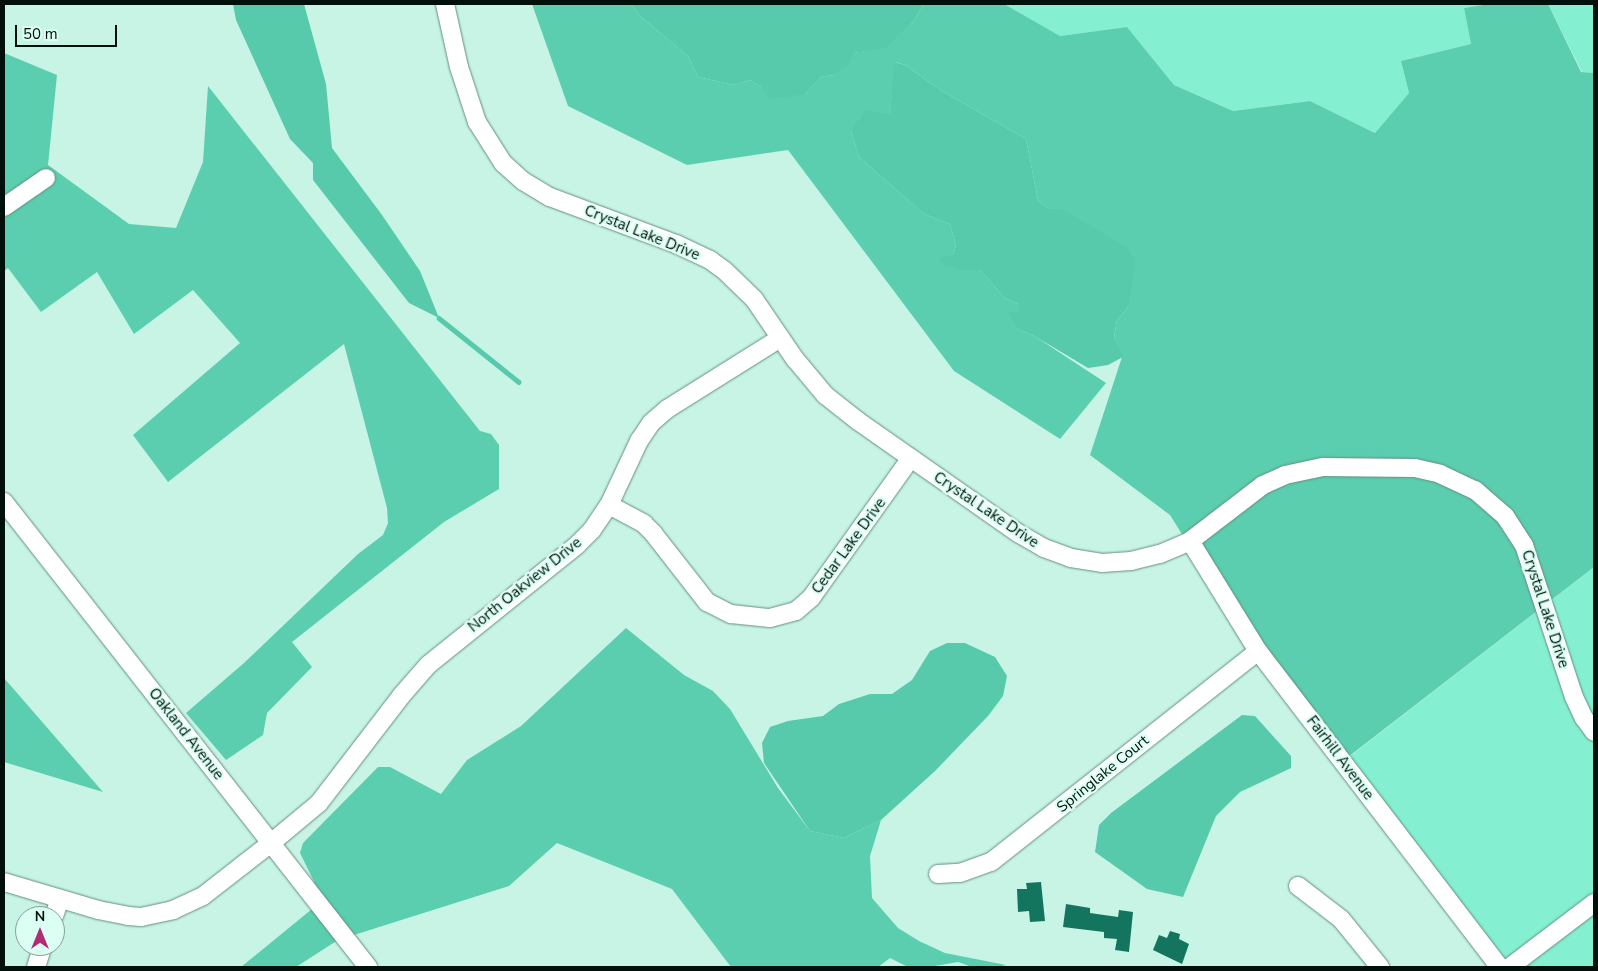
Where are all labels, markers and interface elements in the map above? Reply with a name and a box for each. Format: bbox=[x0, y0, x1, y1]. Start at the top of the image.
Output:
scale bar bbox=[18, 15, 120, 47]
text: 50 m bbox=[23, 24, 58, 44]
street label: Crystal Lake Drive bbox=[582, 202, 702, 264]
street label: Crystal Lake Drive bbox=[930, 468, 1042, 552]
street label: Cedar Lake Drive bbox=[808, 494, 890, 598]
street label: North Oakview Drive bbox=[465, 534, 585, 636]
street label: Crystal Lake Drive bbox=[1517, 548, 1573, 670]
street label: Oakland Avenue bbox=[145, 685, 227, 783]
street label: Fairhill Avenue bbox=[1303, 712, 1377, 804]
street label: Springlake Court bbox=[1053, 731, 1153, 817]
north arrow bbox=[15, 906, 65, 956]
text: N bbox=[35, 907, 45, 926]

